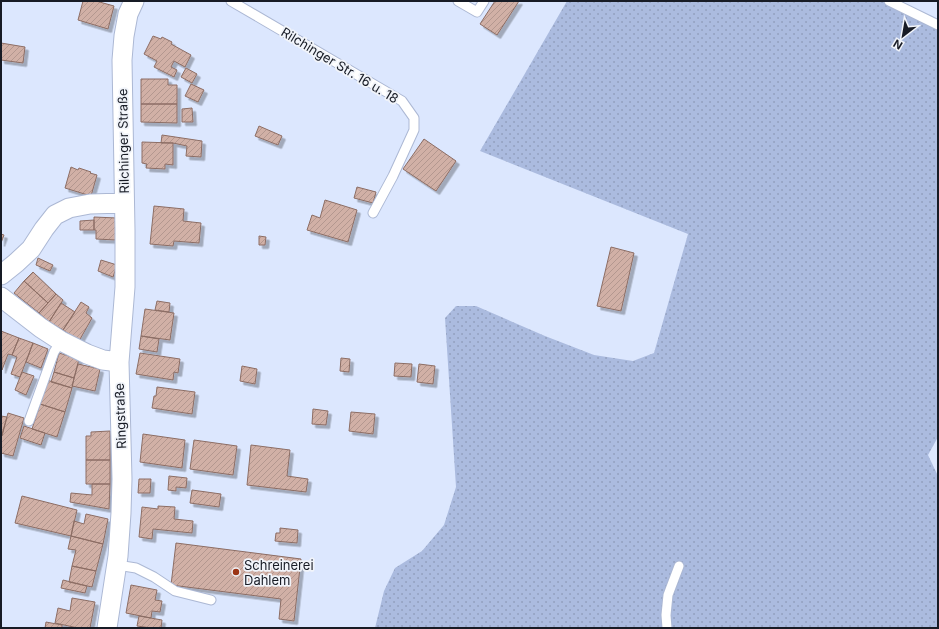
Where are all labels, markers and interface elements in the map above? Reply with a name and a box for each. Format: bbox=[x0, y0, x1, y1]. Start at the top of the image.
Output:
north arrow bbox=[883, 16, 923, 56]
street label: Rilchinger Str. 16 u. 18 bbox=[278, 24, 402, 106]
text: N bbox=[891, 36, 905, 53]
street label: Rilchinger Straße bbox=[114, 88, 132, 194]
street label: Ringstraße bbox=[111, 383, 129, 449]
place label: Schreinerei Dahlem bbox=[244, 557, 314, 588]
marker: Schreinerei Dahlem bbox=[231, 567, 241, 577]

